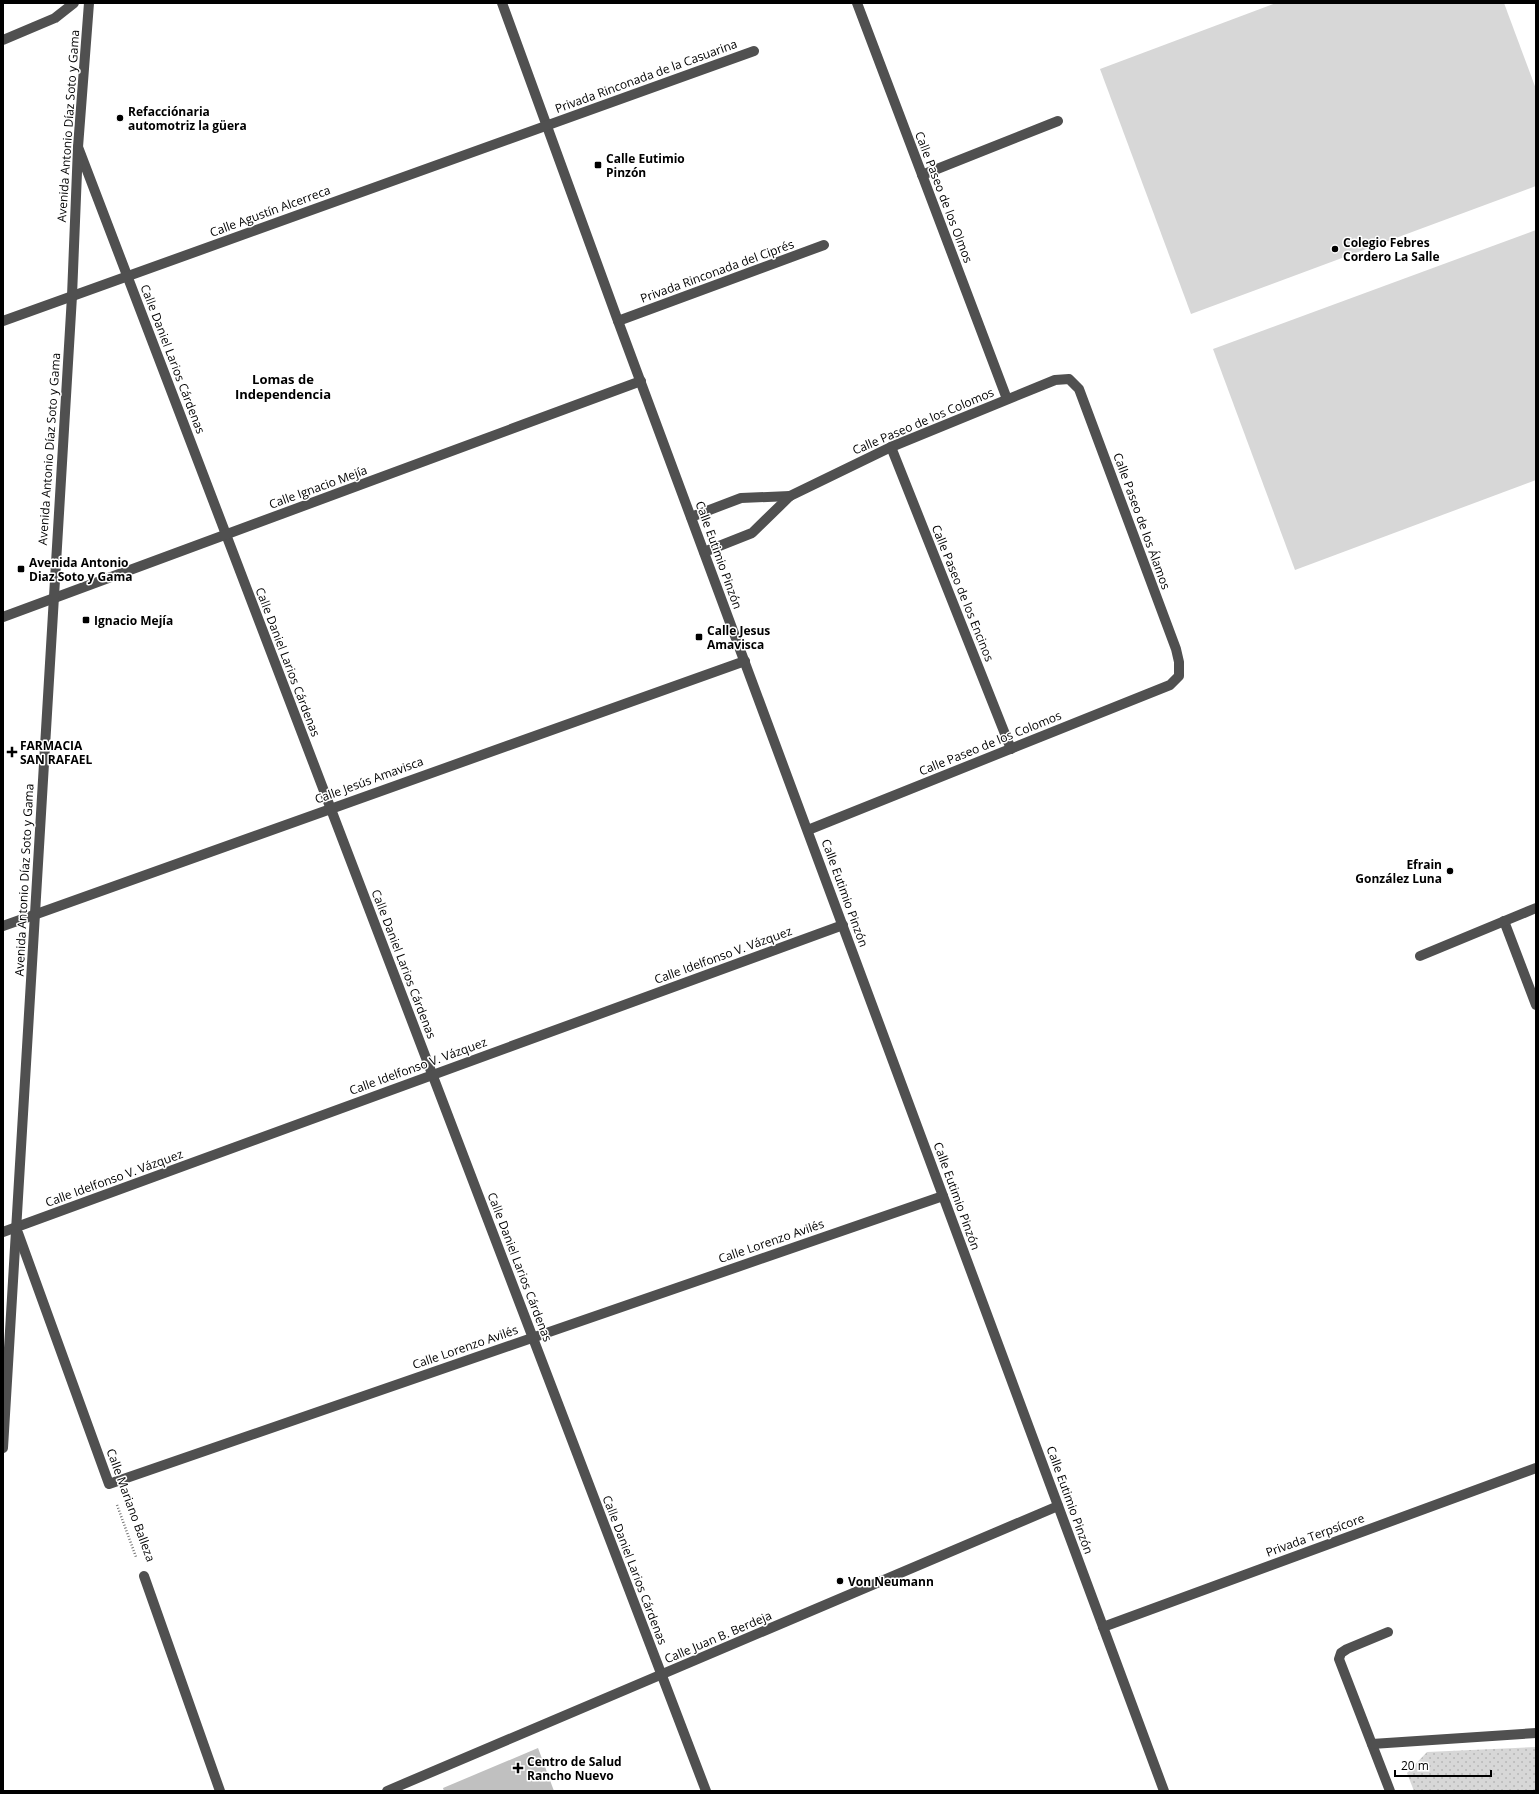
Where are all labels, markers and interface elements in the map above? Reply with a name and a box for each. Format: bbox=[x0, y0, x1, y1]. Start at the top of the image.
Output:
street label: Avenida Antonio Díaz Soto y Gama bbox=[53, 29, 83, 223]
street label: Privada Rinconada de la Casuarina bbox=[553, 35, 739, 117]
place label: Refacciónaria automotriz la güera bbox=[128, 103, 247, 134]
marker: Refacciónaria automotriz la güera bbox=[115, 113, 125, 123]
street label: Calle Paseo de los Olmos bbox=[911, 129, 977, 265]
place label: Calle Eutimio Pinzón bbox=[606, 150, 685, 181]
marker: Calle Eutimio Pinzón bbox=[593, 160, 603, 170]
street label: Calle Agustín Alcerreca bbox=[207, 181, 333, 241]
place label: Colegio Febres Cordero La Salle bbox=[1343, 234, 1440, 265]
street label: Privada Rinconada del Ciprés bbox=[638, 235, 796, 307]
marker: Colegio Febres Cordero La Salle bbox=[1330, 244, 1340, 254]
street label: Calle Daniel Larios Cárdenas bbox=[137, 282, 209, 436]
street label: Avenida Antonio Díaz Soto y Gama bbox=[34, 352, 64, 546]
district label: Lomas de Independencia bbox=[235, 370, 331, 403]
street label: Calle Paseo de los Colomos bbox=[850, 383, 997, 459]
street label: Calle Paseo de los Álamos bbox=[1109, 450, 1175, 592]
street label: Calle Ignacio Mejía bbox=[267, 461, 369, 513]
street label: Calle Eutimio Pinzón bbox=[692, 499, 746, 611]
street label: Calle Paseo de los Encinos bbox=[928, 522, 998, 664]
place label: Avenida Antonio Diaz Soto y Gama bbox=[29, 554, 132, 585]
marker: Avenida Antonio Diaz Soto y Gama bbox=[16, 564, 26, 574]
street label: Calle Daniel Larios Cárdenas bbox=[252, 585, 324, 739]
place label: Ignacio Mejía bbox=[94, 612, 173, 629]
marker: Ignacio Mejía bbox=[81, 615, 91, 625]
place label: Calle Jesus Amavisca bbox=[707, 622, 770, 653]
marker: Calle Jesus Amavisca bbox=[694, 632, 704, 642]
street label: Calle Paseo de los Colomos bbox=[916, 707, 1064, 779]
place label: FARMACIA SAN RAFAEL bbox=[20, 737, 93, 768]
marker: FARMACIA SAN RAFAEL bbox=[7, 747, 17, 757]
street label: Calle Jesús Amavisca bbox=[312, 752, 426, 808]
street label: Avenida Antonio Díaz Soto y Gama bbox=[10, 783, 38, 977]
street label: Calle Eutimio Pinzón bbox=[818, 837, 872, 949]
place label: Efrain González Luna bbox=[1355, 856, 1442, 887]
marker: Efrain González Luna bbox=[1445, 866, 1455, 876]
street label: Calle Daniel Larios Cárdenas bbox=[368, 887, 440, 1041]
street label: Calle Idelfonso V. Vázquez bbox=[652, 922, 794, 988]
street label: Calle Idelfonso V. Vázquez bbox=[347, 1033, 489, 1099]
street label: Calle Eutimio Pinzón bbox=[930, 1140, 984, 1252]
street label: Calle Idelfonso V. Vázquez bbox=[43, 1145, 185, 1211]
street label: Calle Daniel Larios Cárdenas bbox=[484, 1190, 556, 1344]
street label: Calle Lorenzo Avilés bbox=[716, 1215, 826, 1267]
street label: Calle Lorenzo Avilés bbox=[410, 1321, 520, 1373]
street label: Calle Eutimio Pinzón bbox=[1043, 1444, 1097, 1556]
street label: Calle Mariano Balleza bbox=[103, 1446, 159, 1564]
street label: Calle Daniel Larios Cárdenas bbox=[599, 1493, 671, 1647]
street label: Privada Terpsícore bbox=[1263, 1509, 1367, 1561]
place label: Von Neumann bbox=[848, 1573, 934, 1590]
marker: Von Neumann bbox=[835, 1576, 845, 1586]
street label: Calle Juan B. Berdeja bbox=[662, 1607, 774, 1667]
scale bar bbox=[1395, 1752, 1491, 1778]
place label: Centro de Salud Rancho Nuevo bbox=[527, 1753, 622, 1784]
text: 20 m bbox=[1401, 1757, 1429, 1774]
marker: Centro de Salud Rancho Nuevo bbox=[512, 1762, 524, 1774]

